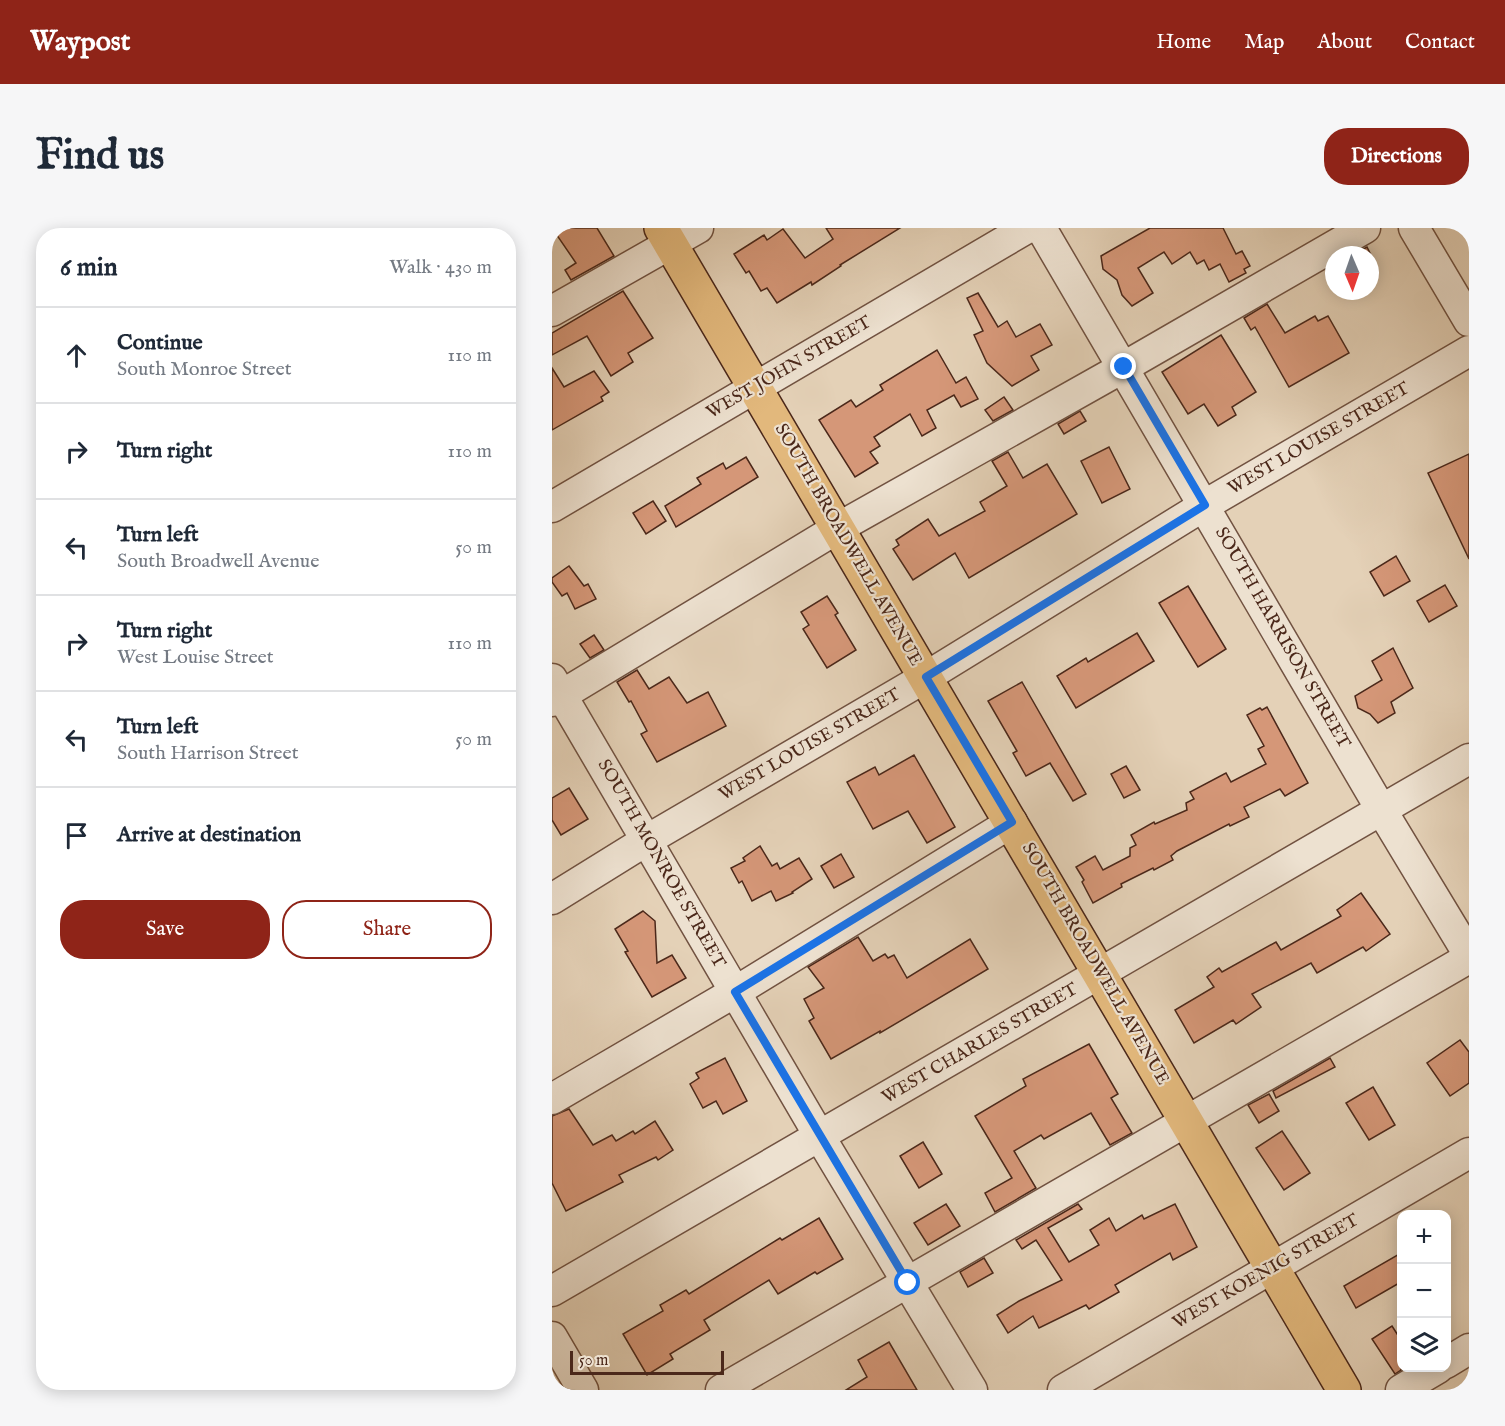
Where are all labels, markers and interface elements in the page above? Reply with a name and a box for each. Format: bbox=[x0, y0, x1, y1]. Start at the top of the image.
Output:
text: Waypost bbox=[30, 25, 130, 60]
text: Home bbox=[1156, 29, 1211, 56]
text: Map bbox=[1244, 29, 1284, 56]
text: About bbox=[1317, 29, 1372, 56]
text: Contact bbox=[1405, 29, 1475, 56]
button: Directions bbox=[1324, 128, 1469, 185]
text: Find us bbox=[36, 130, 164, 183]
north arrow bbox=[1325, 246, 1379, 300]
text: 6 min bbox=[60, 251, 118, 284]
text: Walk · 430 m bbox=[389, 255, 492, 280]
street label: WEST JOHN STREET bbox=[702, 311, 876, 425]
text: Continue bbox=[117, 329, 203, 357]
icon: ahead bbox=[60, 339, 93, 372]
text: 110 m bbox=[448, 343, 492, 368]
route end bbox=[1110, 353, 1136, 379]
text: South Monroe Street bbox=[117, 357, 292, 382]
street label: WEST LOUISE STREET bbox=[1224, 378, 1414, 500]
street label: SOUTH BROADWELL AVENUE bbox=[769, 420, 927, 670]
icon: right bbox=[60, 435, 93, 468]
text: Turn right bbox=[117, 437, 212, 465]
text: 110 m bbox=[448, 439, 492, 464]
text: Turn left bbox=[117, 521, 199, 549]
street label: SOUTH HARRISON STREET bbox=[1209, 523, 1355, 753]
icon: left bbox=[60, 531, 93, 564]
text: 50 m bbox=[455, 535, 492, 560]
text: South Broadwell Avenue bbox=[117, 549, 319, 574]
text: Turn right bbox=[117, 617, 212, 645]
icon: right bbox=[60, 627, 93, 660]
text: 110 m bbox=[448, 631, 492, 656]
text: West Louise Street bbox=[117, 645, 274, 670]
street label: WEST LOUISE STREET bbox=[715, 684, 905, 806]
text: Turn left bbox=[117, 713, 199, 741]
icon: left bbox=[60, 723, 93, 756]
text: 50 m bbox=[455, 727, 492, 752]
text: South Harrison Street bbox=[117, 741, 299, 766]
street label: SOUTH MONROE STREET bbox=[592, 755, 730, 973]
icon: arrive bbox=[60, 819, 93, 852]
text: Arrive at destination bbox=[117, 821, 301, 849]
street label: SOUTH BROADWELL AVENUE bbox=[1016, 839, 1174, 1089]
button: Save bbox=[60, 900, 270, 959]
button: Share bbox=[282, 900, 492, 959]
street label: WEST CHARLES STREET bbox=[878, 978, 1082, 1110]
street label: WEST KOENIG STREET bbox=[1169, 1209, 1363, 1335]
map controls bbox=[1397, 1210, 1451, 1372]
button: + bbox=[1397, 1210, 1451, 1264]
button: − bbox=[1397, 1264, 1451, 1318]
route start bbox=[894, 1269, 920, 1295]
button: layers bbox=[1397, 1318, 1451, 1372]
scale bar bbox=[570, 1348, 724, 1376]
text: 50 m bbox=[579, 1351, 608, 1371]

